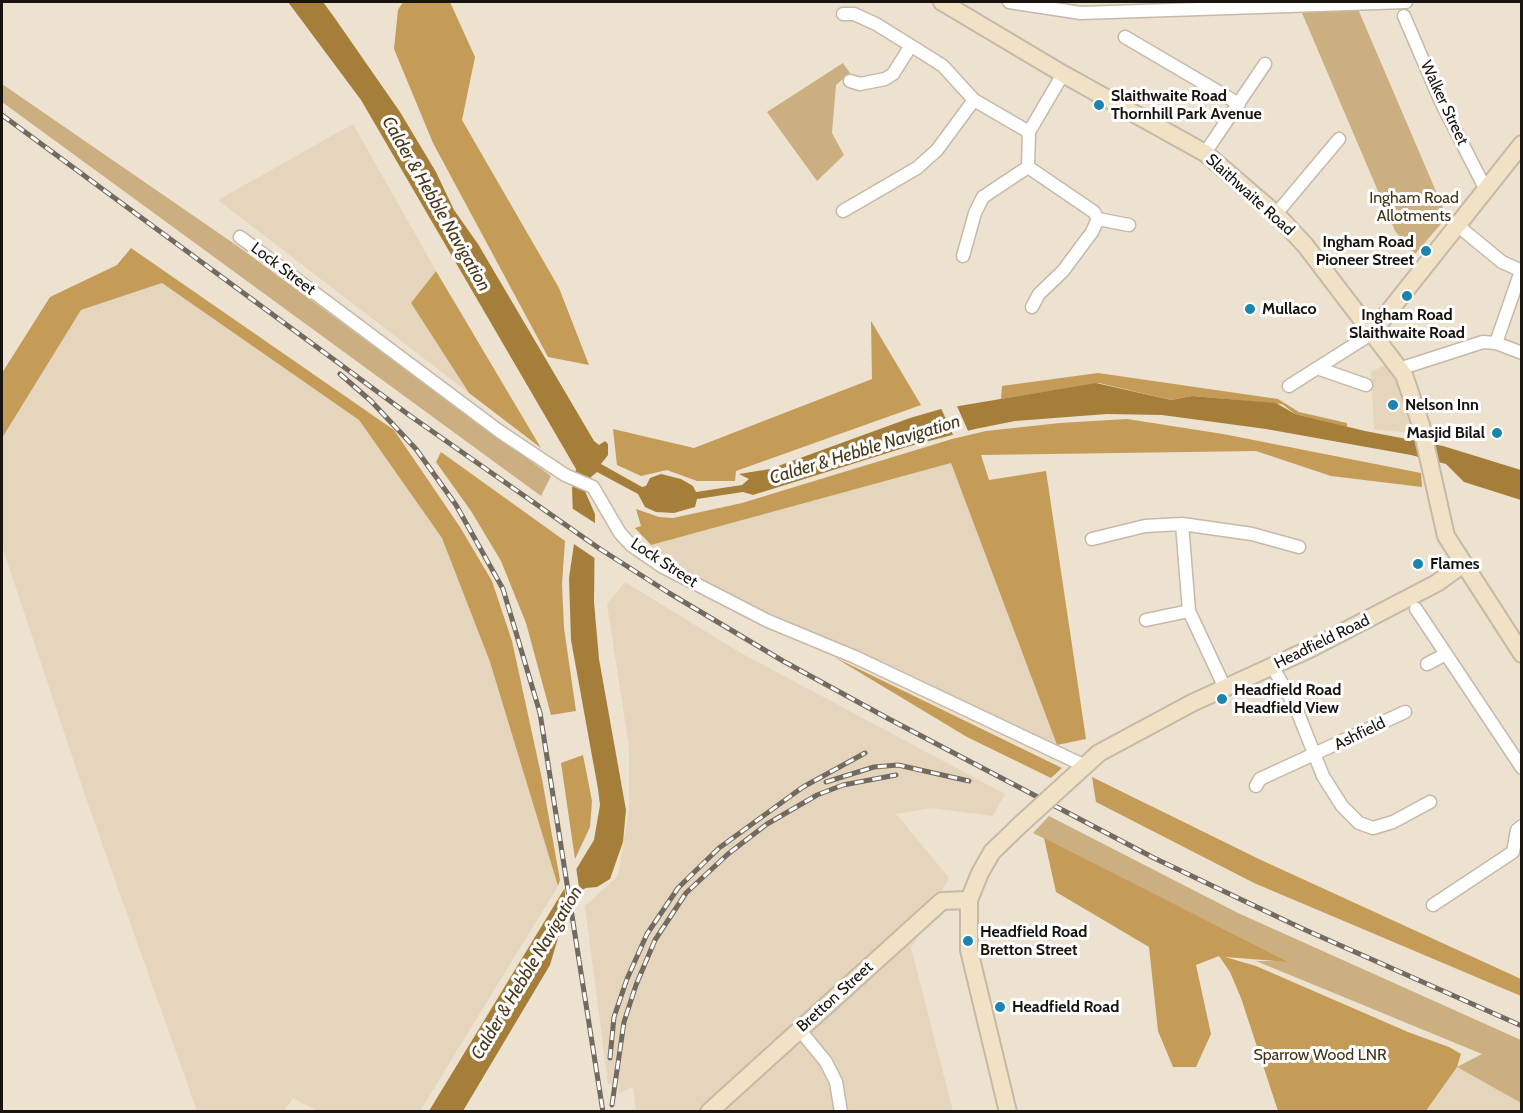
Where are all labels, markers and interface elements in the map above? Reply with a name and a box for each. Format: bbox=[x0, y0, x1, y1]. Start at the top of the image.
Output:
street label: Walker Street bbox=[1416, 58, 1472, 148]
place label: Slaithwaite Road Thornhill Park Avenue bbox=[1111, 86, 1262, 124]
marker: Slaithwaite Road Thornhill Park Avenue bbox=[1092, 98, 1106, 112]
water label: Calder & Hebble Navigation bbox=[377, 113, 495, 295]
street label: Slaithwaite Road bbox=[1202, 150, 1298, 240]
park label: Ingham Road Allotments bbox=[1369, 188, 1459, 226]
place label: Ingham Road Pioneer Street bbox=[1316, 232, 1414, 270]
street label: Lock Street bbox=[247, 239, 319, 299]
marker: Ingham Road Pioneer Street bbox=[1419, 244, 1433, 258]
marker: Ingham Road Slaithwaite Road bbox=[1400, 289, 1414, 303]
place label: Mullaco bbox=[1262, 299, 1317, 319]
marker: Mullaco bbox=[1243, 302, 1257, 316]
place label: Ingham Road Slaithwaite Road bbox=[1349, 305, 1465, 343]
place label: Nelson Inn bbox=[1405, 395, 1479, 415]
marker: Nelson Inn bbox=[1386, 398, 1400, 412]
water label: Calder & Hebble Navigation bbox=[767, 411, 963, 489]
place label: Masjid Bilal bbox=[1406, 423, 1485, 443]
marker: Masjid Bilal bbox=[1490, 426, 1504, 440]
street label: Lock Street bbox=[627, 534, 701, 592]
place label: Flames bbox=[1430, 554, 1479, 574]
marker: Flames bbox=[1411, 557, 1425, 571]
street label: Headfield Road bbox=[1271, 611, 1373, 673]
place label: Headfield Road Headfield View bbox=[1234, 680, 1341, 718]
marker: Headfield Road Headfield View bbox=[1215, 692, 1229, 706]
street label: Ashfield bbox=[1331, 713, 1389, 755]
water label: Calder & Hebble Navigation bbox=[467, 882, 587, 1064]
place label: Headfield Road Bretton Street bbox=[980, 922, 1087, 960]
marker: Headfield Road Bretton Street bbox=[961, 934, 975, 948]
street label: Bretton Street bbox=[793, 958, 877, 1036]
place label: Headfield Road bbox=[1012, 997, 1119, 1017]
marker: Headfield Road bbox=[993, 1000, 1007, 1014]
park label: Sparrow Wood LNR bbox=[1253, 1045, 1387, 1065]

